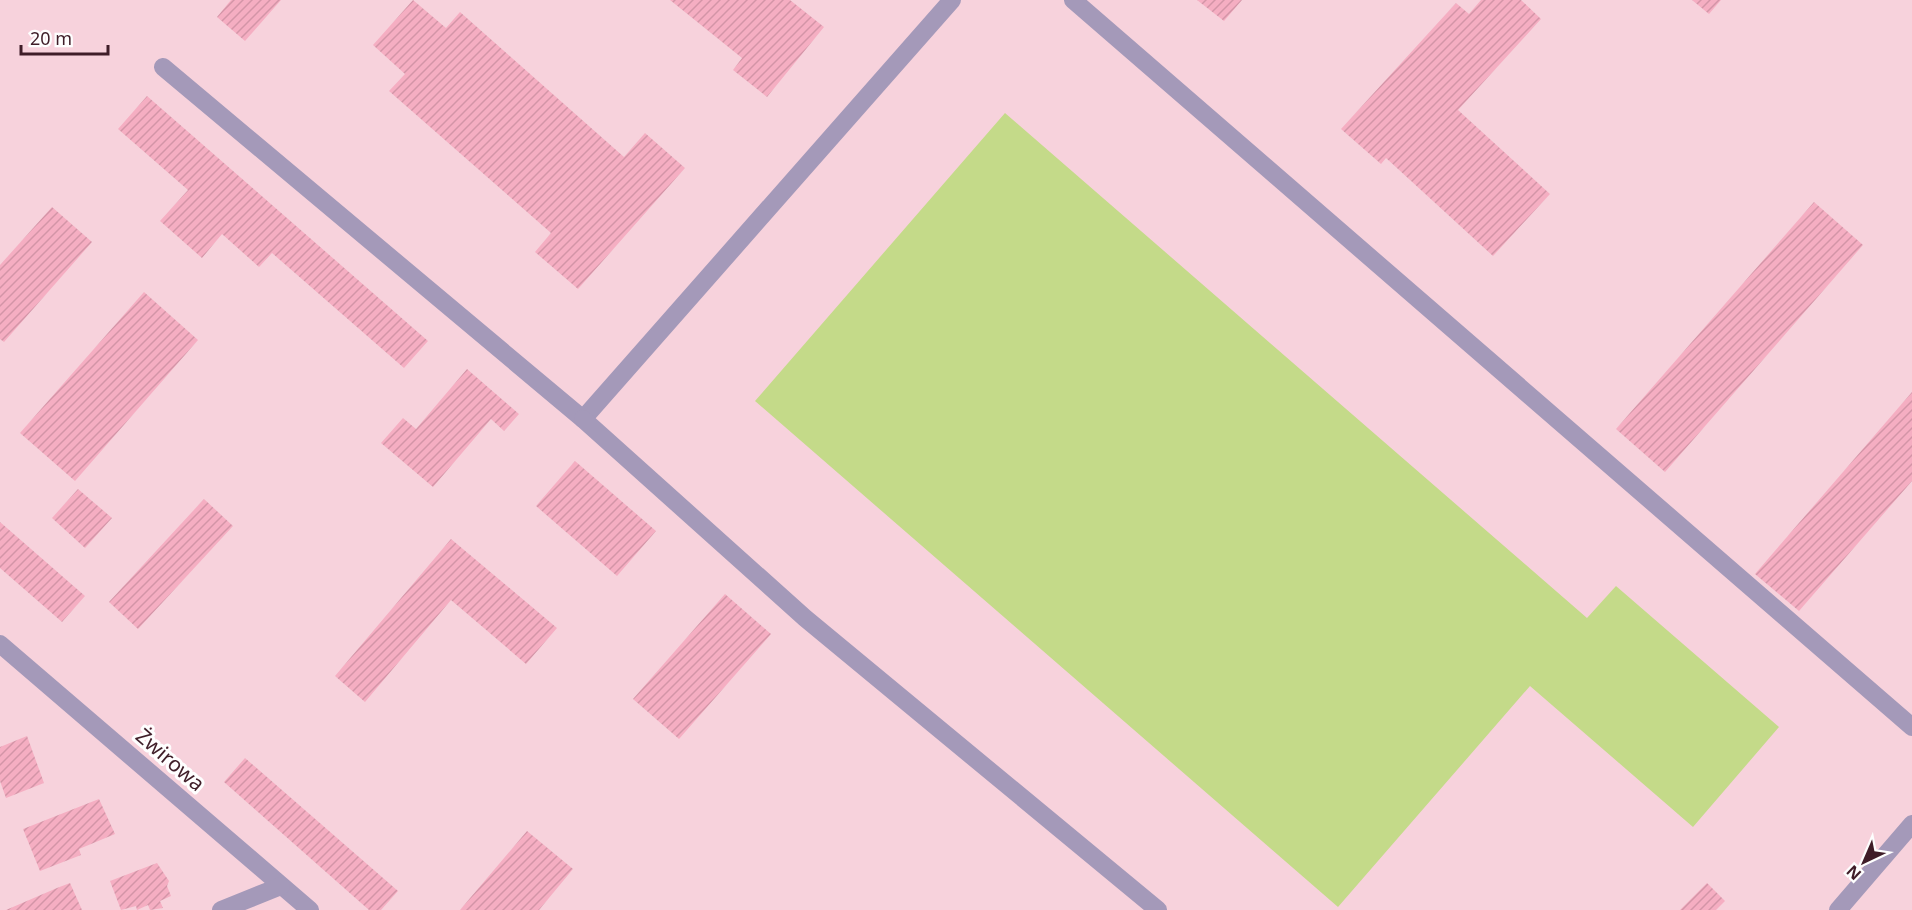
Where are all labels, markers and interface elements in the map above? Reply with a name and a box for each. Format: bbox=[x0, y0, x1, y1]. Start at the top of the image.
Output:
scale bar bbox=[21, 18, 108, 56]
text: 20 m bbox=[30, 26, 72, 50]
street label: Żwirowa bbox=[130, 722, 211, 797]
north arrow bbox=[1834, 832, 1894, 892]
text: N bbox=[1841, 860, 1866, 885]

